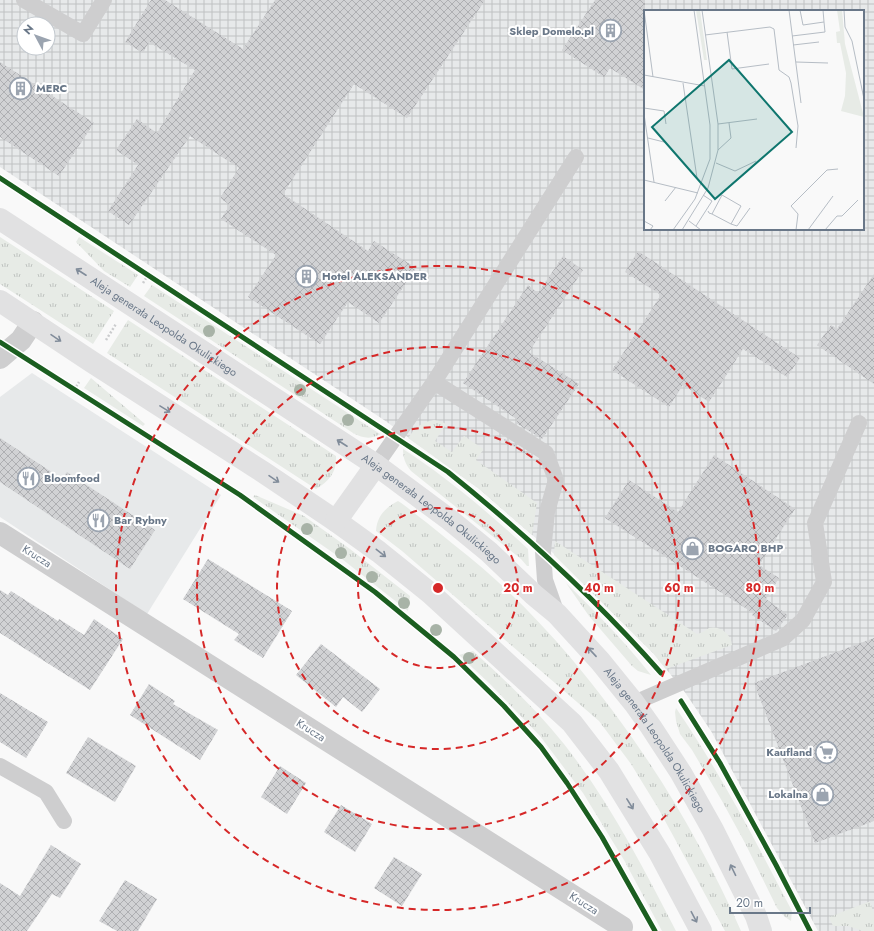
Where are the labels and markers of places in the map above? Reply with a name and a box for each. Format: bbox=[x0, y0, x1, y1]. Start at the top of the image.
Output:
building icon: Sklep Domelo.pl bbox=[597, 18, 623, 44]
place label: Sklep Domelo.pl bbox=[509, 23, 594, 39]
building icon: MERC bbox=[7, 75, 33, 101]
place label: MERC bbox=[36, 80, 67, 96]
building icon: Hotel ALEKSANDER bbox=[294, 263, 320, 289]
place label: Hotel ALEKSANDER bbox=[322, 268, 428, 284]
restaurant icon: Bloomfood bbox=[16, 465, 42, 491]
place label: Bloomfood bbox=[44, 470, 100, 486]
restaurant icon: Bar Rybny bbox=[85, 507, 111, 533]
place label: Bar Rybny bbox=[114, 512, 167, 528]
shop icon: BOGARO BHP bbox=[679, 535, 705, 561]
place label: BOGARO BHP bbox=[708, 540, 783, 556]
centre of rings bbox=[431, 581, 445, 595]
supermarket icon: Kaufland bbox=[814, 739, 840, 765]
place label: Kaufland bbox=[766, 744, 812, 760]
shop icon: Lokalna bbox=[810, 781, 836, 807]
place label: Lokalna bbox=[768, 786, 808, 802]

